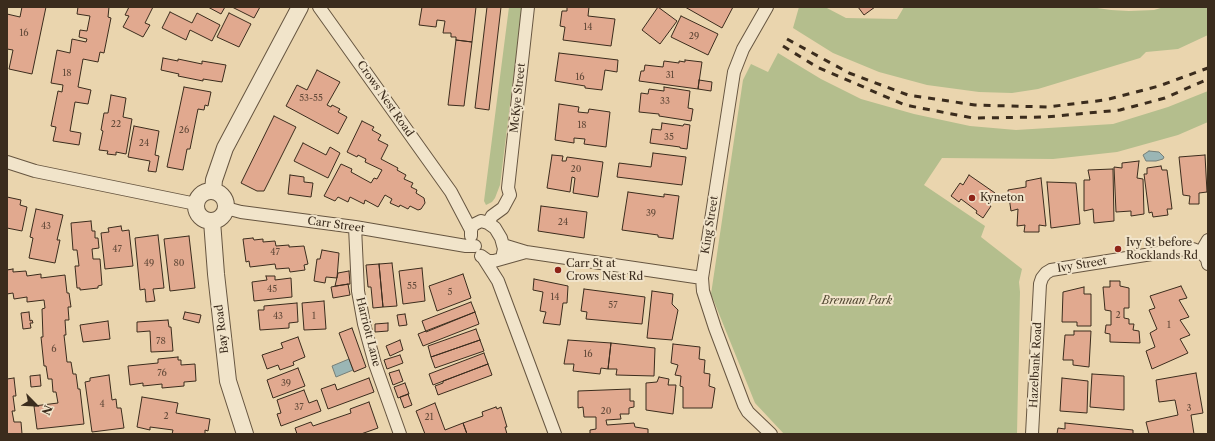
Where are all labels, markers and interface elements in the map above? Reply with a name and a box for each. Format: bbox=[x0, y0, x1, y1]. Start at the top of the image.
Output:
house number: 14 bbox=[584, 22, 592, 32]
house number: 16 bbox=[19, 28, 29, 38]
house number: 29 bbox=[689, 31, 699, 41]
street label: Crows Nest Road bbox=[354, 58, 416, 140]
street label: McKye Street bbox=[508, 62, 528, 134]
house number: 18 bbox=[62, 68, 72, 78]
house number: 31 bbox=[666, 70, 674, 80]
house number: 16 bbox=[575, 72, 585, 82]
house number: 53-55 bbox=[299, 93, 323, 103]
house number: 33 bbox=[660, 96, 670, 106]
house number: 22 bbox=[111, 119, 121, 129]
house number: 18 bbox=[577, 120, 587, 130]
house number: 26 bbox=[179, 125, 189, 135]
house number: 35 bbox=[664, 132, 674, 142]
house number: 24 bbox=[139, 138, 149, 148]
house number: 20 bbox=[571, 164, 581, 174]
place label: Kyneton bbox=[980, 191, 1024, 205]
marker: Kyneton bbox=[967, 193, 977, 203]
street label: King Street bbox=[699, 195, 721, 255]
house number: 39 bbox=[646, 208, 656, 218]
street label: Carr Street bbox=[307, 214, 365, 236]
house number: 24 bbox=[558, 217, 568, 227]
house number: 43 bbox=[41, 221, 51, 231]
place label: Ivy St before Rocklands Rd bbox=[1126, 236, 1198, 262]
house number: 47 bbox=[112, 244, 122, 254]
marker: Ivy St before Rocklands Rd bbox=[1113, 244, 1123, 254]
house number: 47 bbox=[270, 247, 280, 257]
street label: Ivy Street bbox=[1056, 255, 1108, 275]
place label: Carr St at Crows Nest Rd bbox=[566, 257, 643, 283]
house number: 49 bbox=[144, 258, 154, 268]
house number: 80 bbox=[173, 258, 185, 268]
marker: Carr St at Crows Nest Rd bbox=[553, 265, 563, 275]
house number: 55 bbox=[407, 281, 417, 291]
house number: 45 bbox=[267, 284, 277, 294]
house number: 5 bbox=[448, 287, 452, 297]
house number: 14 bbox=[551, 292, 559, 302]
park label: Brennan Park bbox=[822, 294, 892, 308]
street label: Harriott Lane bbox=[353, 296, 383, 368]
house number: 57 bbox=[608, 300, 618, 310]
street label: Bay Road bbox=[212, 304, 232, 354]
house number: 2 bbox=[1115, 310, 1121, 320]
house number: 43 bbox=[273, 311, 283, 321]
house number: 1 bbox=[312, 311, 316, 321]
house number: 1 bbox=[1167, 320, 1171, 330]
street label: Hazelbank Road bbox=[1027, 322, 1045, 408]
house number: 78 bbox=[156, 336, 166, 346]
house number: 6 bbox=[51, 344, 57, 354]
house number: 16 bbox=[583, 349, 593, 359]
house number: 76 bbox=[157, 368, 167, 378]
house number: 39 bbox=[281, 378, 291, 388]
north arrow bbox=[16, 385, 56, 425]
house number: 4 bbox=[99, 399, 105, 409]
house number: 37 bbox=[294, 402, 304, 412]
text: N bbox=[39, 403, 55, 417]
house number: 3 bbox=[1187, 403, 1191, 413]
house number: 20 bbox=[601, 406, 611, 416]
house number: 2 bbox=[163, 411, 169, 421]
house number: 21 bbox=[425, 412, 433, 422]

